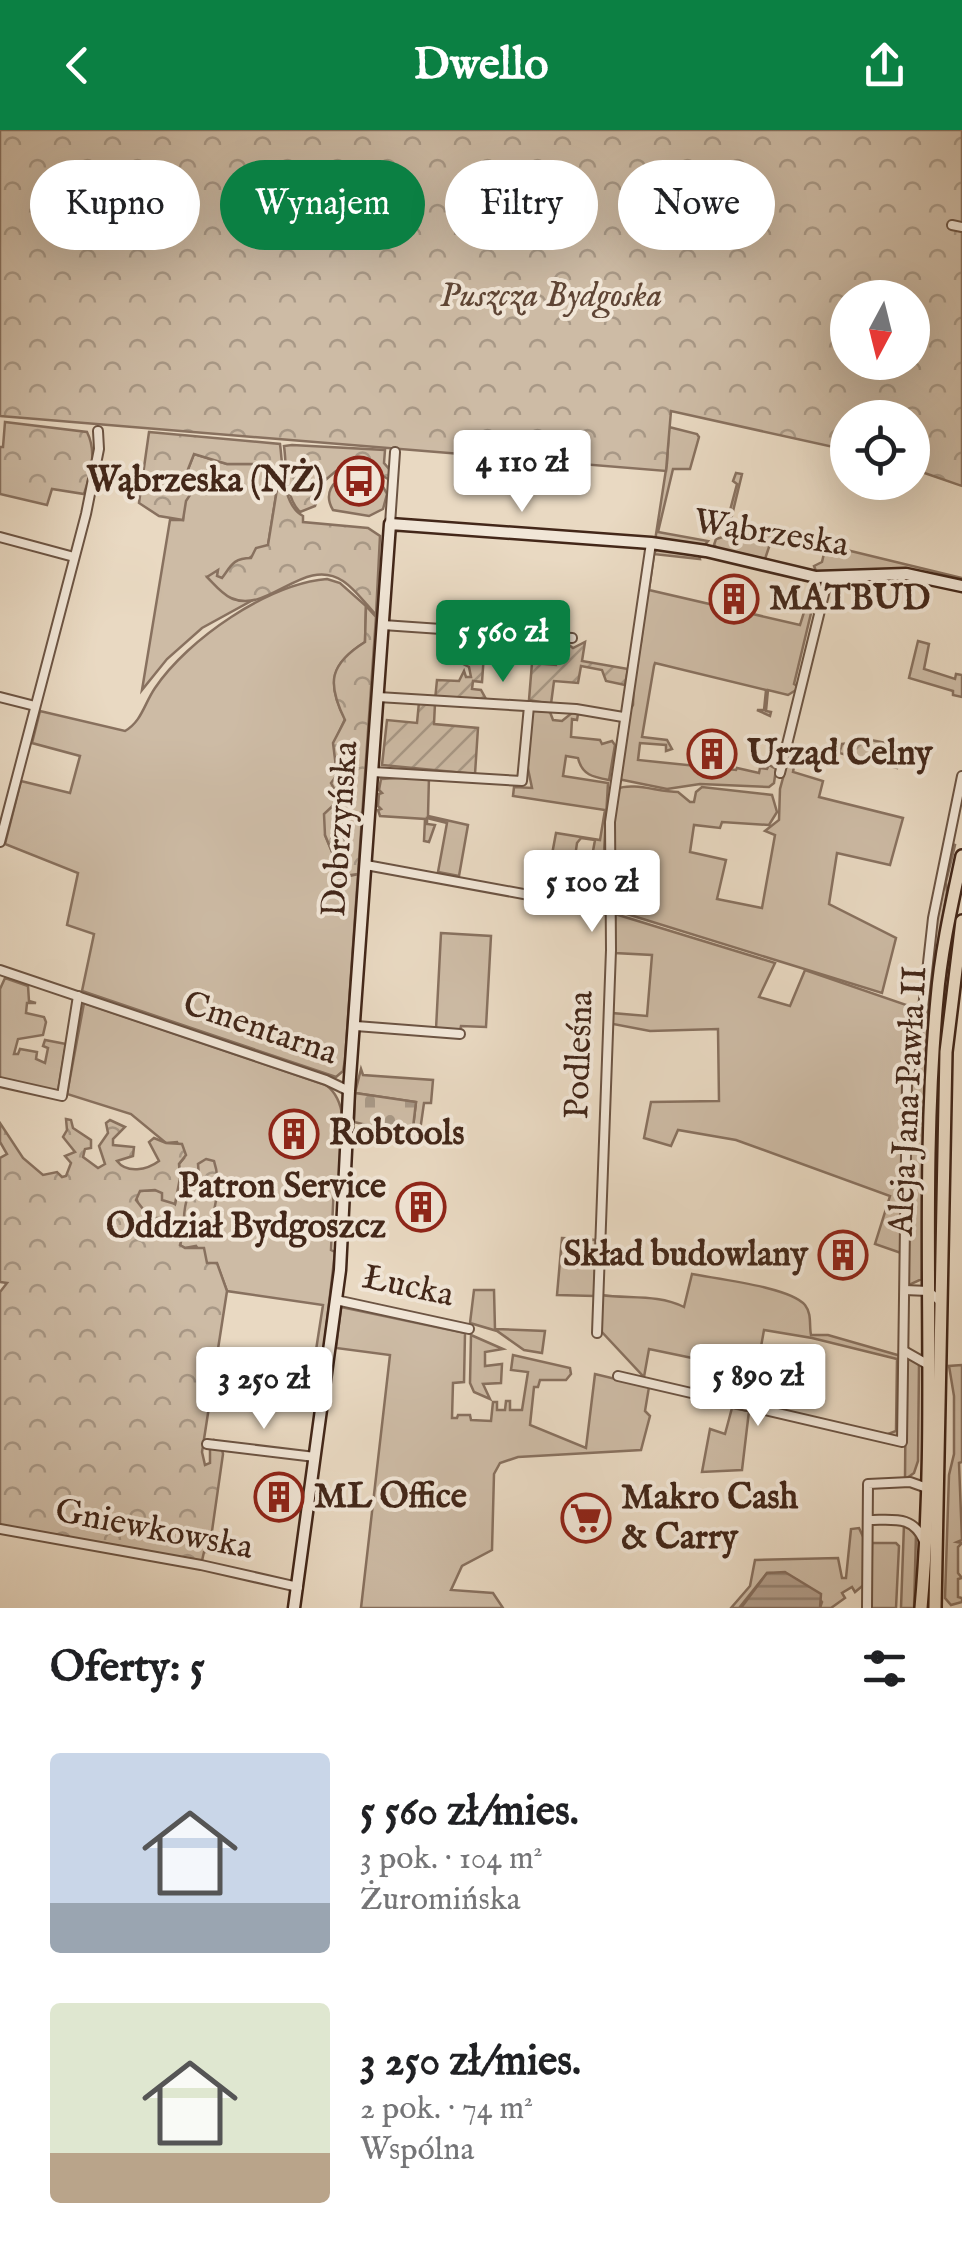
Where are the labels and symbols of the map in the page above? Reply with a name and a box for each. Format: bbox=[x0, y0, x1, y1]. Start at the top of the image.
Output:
park label: Puszcza Bydgoska bbox=[440, 274, 662, 319]
north arrow bbox=[830, 280, 930, 380]
pin: 4 110 zł bbox=[419, 430, 625, 515]
bus stop icon: Wąbrzeska (NŻ) bbox=[333, 455, 385, 507]
place label: Wąbrzeska (NŻ) bbox=[86, 457, 324, 504]
street label: Wąbrzeska bbox=[690, 500, 853, 569]
building icon: MATBUD bbox=[708, 573, 760, 625]
place label: MATBUD bbox=[769, 577, 930, 622]
pin: 5 560 zł bbox=[400, 600, 606, 685]
building icon: Urząd Celny bbox=[686, 728, 738, 780]
place label: Urząd Celny bbox=[747, 732, 933, 777]
street label: Dobrzyńska bbox=[312, 738, 370, 919]
pin: 5 100 zł bbox=[489, 850, 695, 935]
street label: Aleja Jana Pawła II bbox=[879, 965, 939, 1238]
street label: Cmentarna bbox=[177, 982, 344, 1077]
street label: Podleśna bbox=[555, 989, 605, 1120]
building icon: Robtools bbox=[268, 1108, 320, 1160]
place label: Robtools bbox=[329, 1112, 464, 1157]
place label: Patron Service Oddział Bydgoszcz bbox=[106, 1165, 386, 1250]
building icon: Patron Service Oddział Bydgoszcz bbox=[395, 1181, 447, 1233]
building icon: Skład budowlany bbox=[817, 1229, 869, 1281]
place label: Skład budowlany bbox=[563, 1233, 809, 1278]
street label: Łucka bbox=[358, 1255, 458, 1319]
pin: 5 890 zł bbox=[655, 1344, 861, 1429]
pin: 3 250 zł bbox=[161, 1347, 367, 1432]
building icon: ML Office bbox=[253, 1471, 305, 1523]
place label: ML Office bbox=[314, 1475, 467, 1520]
place label: Makro Cash & Carry bbox=[621, 1476, 799, 1561]
street label: Gniewkowska bbox=[51, 1489, 258, 1571]
supermarket icon: Makro Cash & Carry bbox=[560, 1492, 612, 1544]

